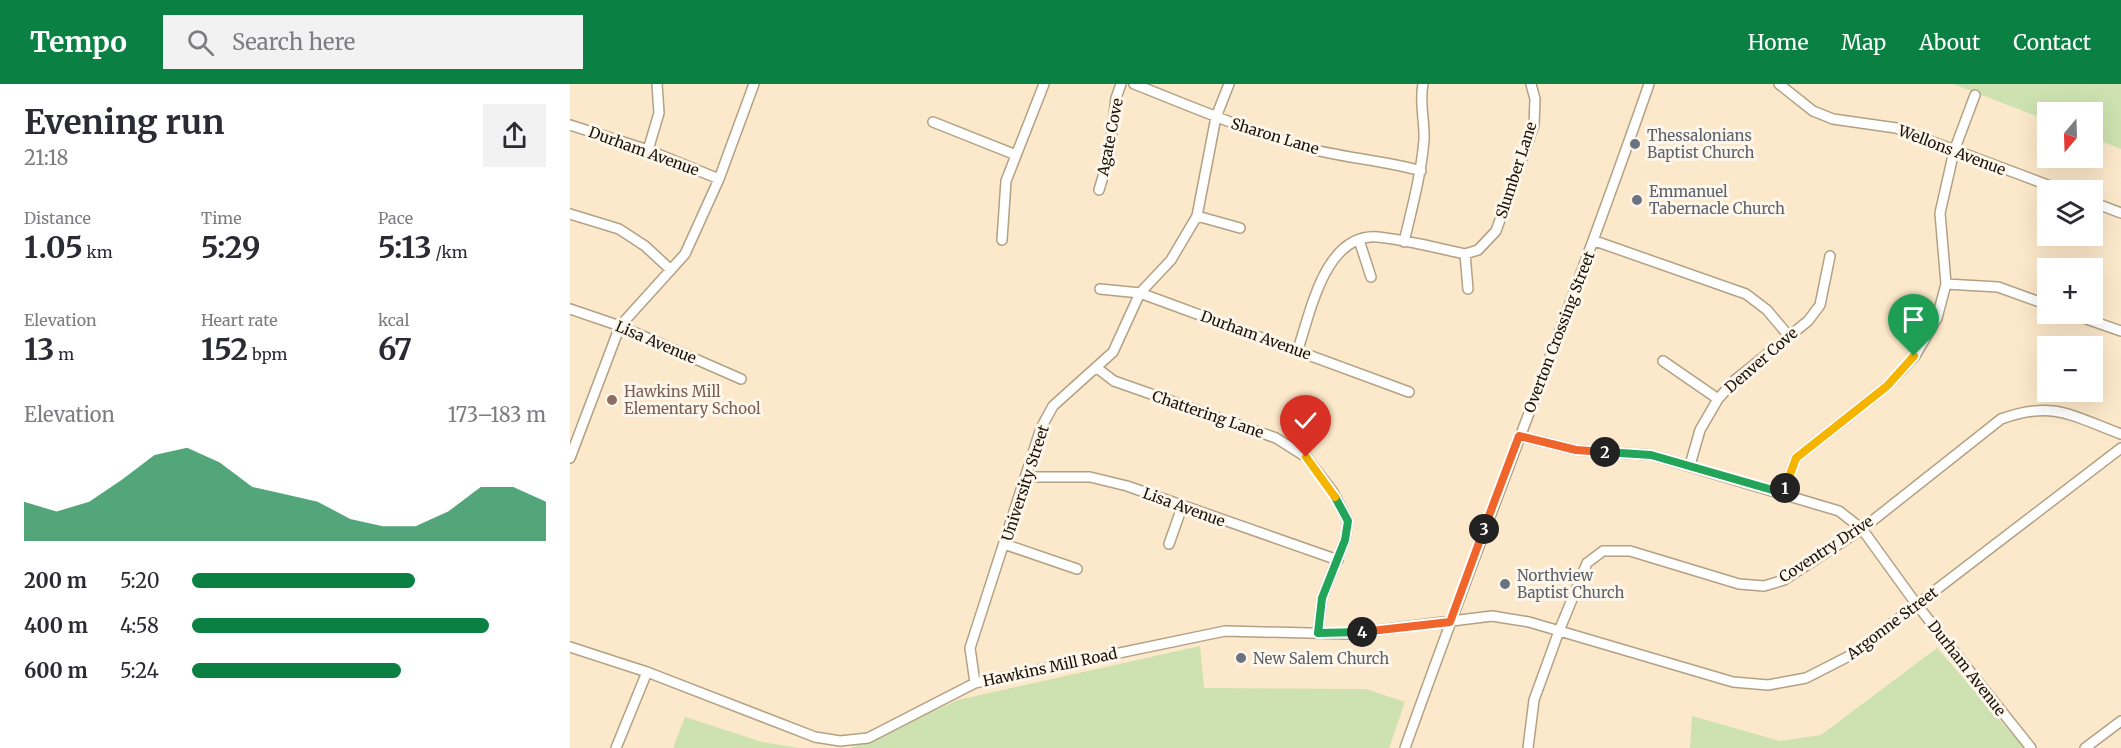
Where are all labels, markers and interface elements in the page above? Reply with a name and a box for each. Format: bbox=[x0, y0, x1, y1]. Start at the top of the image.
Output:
search box bbox=[163, 15, 583, 69]
text: Tempo bbox=[30, 24, 127, 60]
icon: search bbox=[184, 26, 217, 59]
text: Search here bbox=[232, 28, 355, 56]
text: Home bbox=[1748, 29, 1808, 56]
text: Map bbox=[1841, 29, 1886, 56]
text: About bbox=[1919, 29, 1980, 56]
text: Contact bbox=[2013, 29, 2091, 56]
street label: Agate Cove bbox=[1093, 96, 1127, 179]
text: Evening run bbox=[24, 102, 224, 143]
north arrow bbox=[2037, 102, 2103, 168]
map controls bbox=[2037, 102, 2103, 402]
button: share bbox=[483, 104, 546, 167]
street label: Sharon Lane bbox=[1229, 114, 1321, 158]
street label: Slumber Lane bbox=[1491, 119, 1541, 221]
street label: Wellons Avenue bbox=[1895, 120, 2009, 179]
street label: Durham Avenue bbox=[586, 122, 702, 180]
place label: Thessalonians Baptist Church bbox=[1647, 126, 1754, 162]
marker: Thessalonians Baptist Church bbox=[1628, 137, 1642, 151]
text: 21:18 bbox=[24, 145, 68, 170]
button: layers bbox=[2037, 180, 2103, 246]
place label: Emmanuel Tabernacle Church bbox=[1649, 182, 1785, 218]
marker: Emmanuel Tabernacle Church bbox=[1630, 193, 1644, 207]
text: Distance bbox=[24, 208, 91, 228]
text: Time bbox=[201, 208, 242, 228]
text: Pace bbox=[378, 208, 413, 228]
text: 1.05 bbox=[24, 228, 83, 266]
text: 5:29 bbox=[201, 228, 261, 266]
text: 5:13 bbox=[378, 228, 432, 266]
text: km bbox=[83, 242, 113, 262]
text: /km bbox=[432, 242, 468, 262]
street label: Overton Crossing Street bbox=[1519, 248, 1599, 415]
button: + bbox=[2037, 258, 2103, 324]
pin bbox=[1888, 294, 1939, 356]
icon: arrive bbox=[1897, 303, 1930, 336]
street label: Durham Avenue bbox=[1198, 306, 1314, 364]
text: Elevation bbox=[24, 310, 97, 330]
text: Heart rate bbox=[201, 310, 278, 330]
text: kcal bbox=[378, 310, 409, 330]
street label: Lisa Avenue bbox=[613, 316, 699, 368]
street label: Denver Cove bbox=[1721, 323, 1801, 397]
text: 13 bbox=[24, 330, 54, 368]
text: 152 bbox=[201, 330, 248, 368]
text: 67 bbox=[378, 330, 412, 368]
button: − bbox=[2037, 336, 2103, 402]
text: m bbox=[54, 344, 74, 364]
text: bpm bbox=[248, 344, 287, 364]
place label: Hawkins Mill Elementary School bbox=[624, 382, 761, 418]
street label: Chattering Lane bbox=[1150, 386, 1266, 442]
marker: Hawkins Mill Elementary School bbox=[605, 393, 619, 407]
pin bbox=[1280, 395, 1331, 457]
text: Elevation bbox=[24, 402, 115, 427]
text: 173–183 m bbox=[448, 402, 546, 427]
icon: check bbox=[1289, 404, 1322, 437]
street label: University Street bbox=[997, 422, 1053, 544]
pin: 2 bbox=[1590, 437, 1620, 467]
text: 2 bbox=[1600, 442, 1610, 462]
pin: 1 bbox=[1770, 473, 1800, 503]
text: 1 bbox=[1781, 478, 1789, 498]
street label: Lisa Avenue bbox=[1140, 483, 1228, 531]
street label: Coventry Drive bbox=[1775, 511, 1877, 586]
pin: 3 bbox=[1469, 514, 1499, 544]
text: 3 bbox=[1479, 519, 1489, 539]
place label: Northview Baptist Church bbox=[1517, 566, 1624, 602]
text: 200 m bbox=[24, 568, 87, 593]
text: 5:20 bbox=[120, 568, 160, 593]
marker: Northview Baptist Church bbox=[1498, 577, 1512, 591]
street label: Argonne Street bbox=[1842, 583, 1941, 664]
text: 400 m bbox=[24, 613, 88, 638]
text: 4:58 bbox=[120, 613, 159, 638]
street label: Durham Avenue bbox=[1924, 616, 2010, 720]
pin: 4 bbox=[1347, 617, 1377, 647]
text: 4 bbox=[1357, 622, 1367, 642]
street label: Hawkins Mill Road bbox=[981, 643, 1119, 691]
place label: New Salem Church bbox=[1253, 649, 1389, 668]
marker: New Salem Church bbox=[1234, 651, 1248, 665]
text: 600 m bbox=[24, 658, 88, 683]
text: 5:24 bbox=[120, 658, 159, 683]

